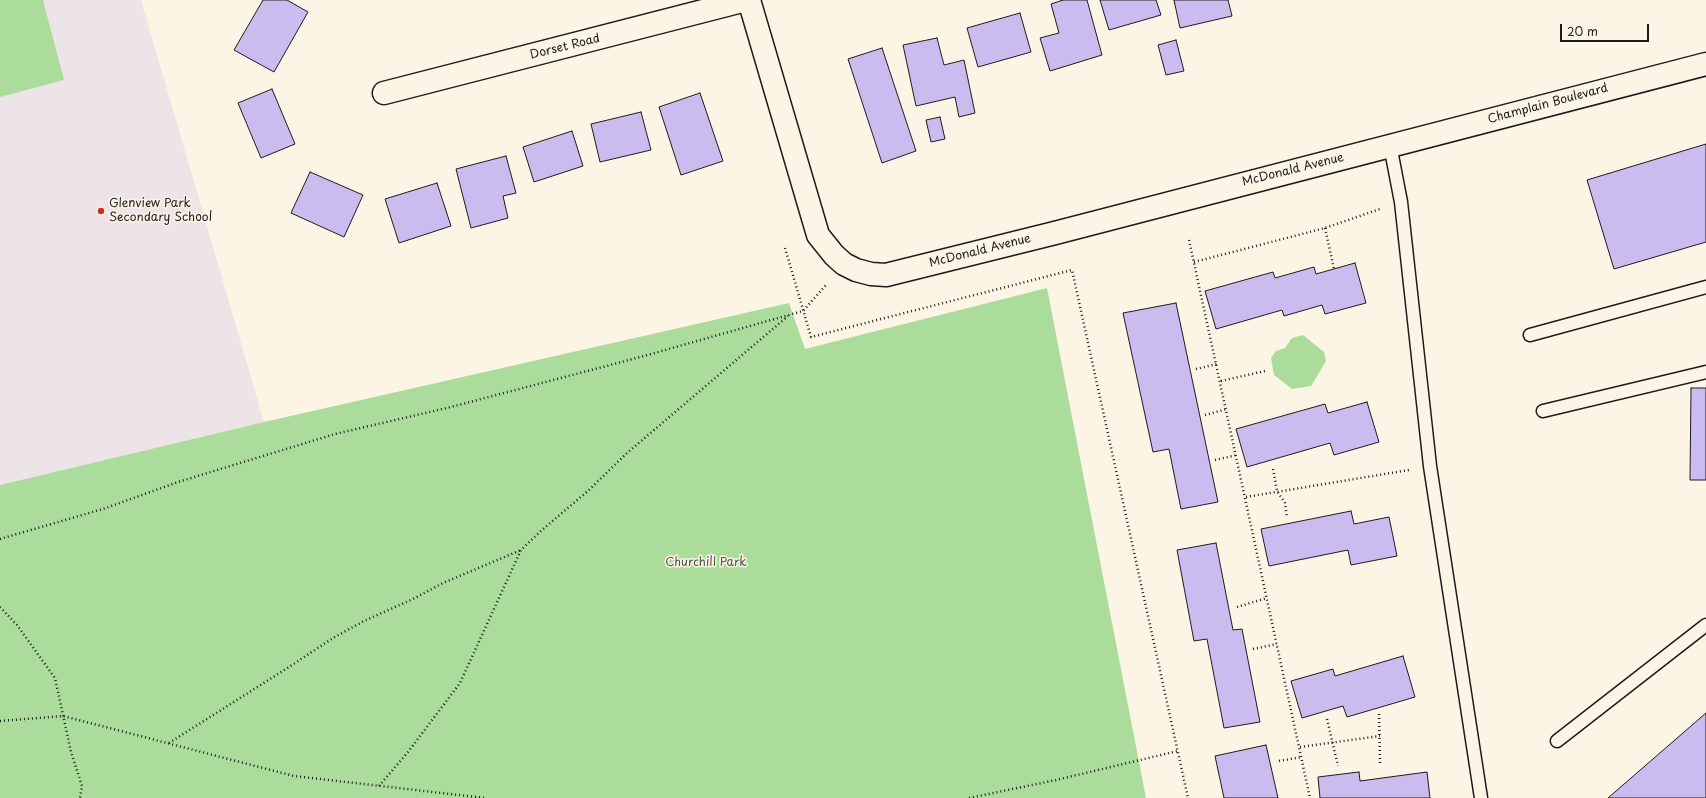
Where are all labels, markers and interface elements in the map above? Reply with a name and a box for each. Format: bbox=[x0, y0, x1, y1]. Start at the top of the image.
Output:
scale bar bbox=[1562, 16, 1651, 42]
text: 20 m bbox=[1567, 22, 1598, 40]
street label: Dorset Road bbox=[529, 31, 601, 63]
street label: Champlain Boulevard bbox=[1486, 81, 1610, 127]
street label: McDonald Avenue bbox=[1241, 150, 1345, 190]
place label: Glenview Park Secondary School bbox=[109, 197, 212, 225]
marker: Glenview Park Secondary School bbox=[96, 206, 106, 216]
street label: McDonald Avenue bbox=[928, 231, 1032, 271]
park label: Churchill Park bbox=[665, 556, 747, 570]

